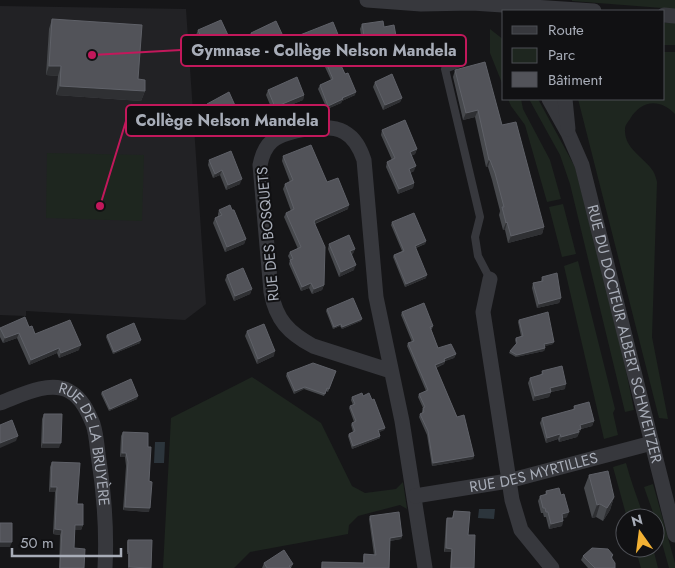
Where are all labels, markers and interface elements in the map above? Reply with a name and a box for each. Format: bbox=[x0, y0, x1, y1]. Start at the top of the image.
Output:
legend bbox=[502, 10, 665, 100]
text: Route bbox=[548, 19, 584, 41]
callout: Gymnase - Collège Nelson Mandela bbox=[181, 35, 466, 66]
text: Gymnase - Collège Nelson Mandela bbox=[191, 39, 457, 62]
text: Parc bbox=[548, 44, 575, 66]
text: Bâtiment bbox=[548, 69, 602, 91]
callout: Collège Nelson Mandela bbox=[126, 105, 329, 136]
text: Collège Nelson Mandela bbox=[135, 109, 319, 132]
street label: RUE DES BOSQUETS bbox=[251, 166, 285, 302]
street label: RUE DU DOCTEUR ALBERT SCHWEITZER bbox=[581, 202, 668, 466]
street label: RUE DE LA BRUYÈRE bbox=[56, 377, 115, 507]
street label: RUE DES MYRTILLES bbox=[468, 447, 600, 498]
north arrow bbox=[615, 508, 665, 558]
text: N bbox=[629, 509, 645, 531]
scale bar bbox=[12, 526, 121, 558]
text: 50 m bbox=[20, 532, 54, 554]

